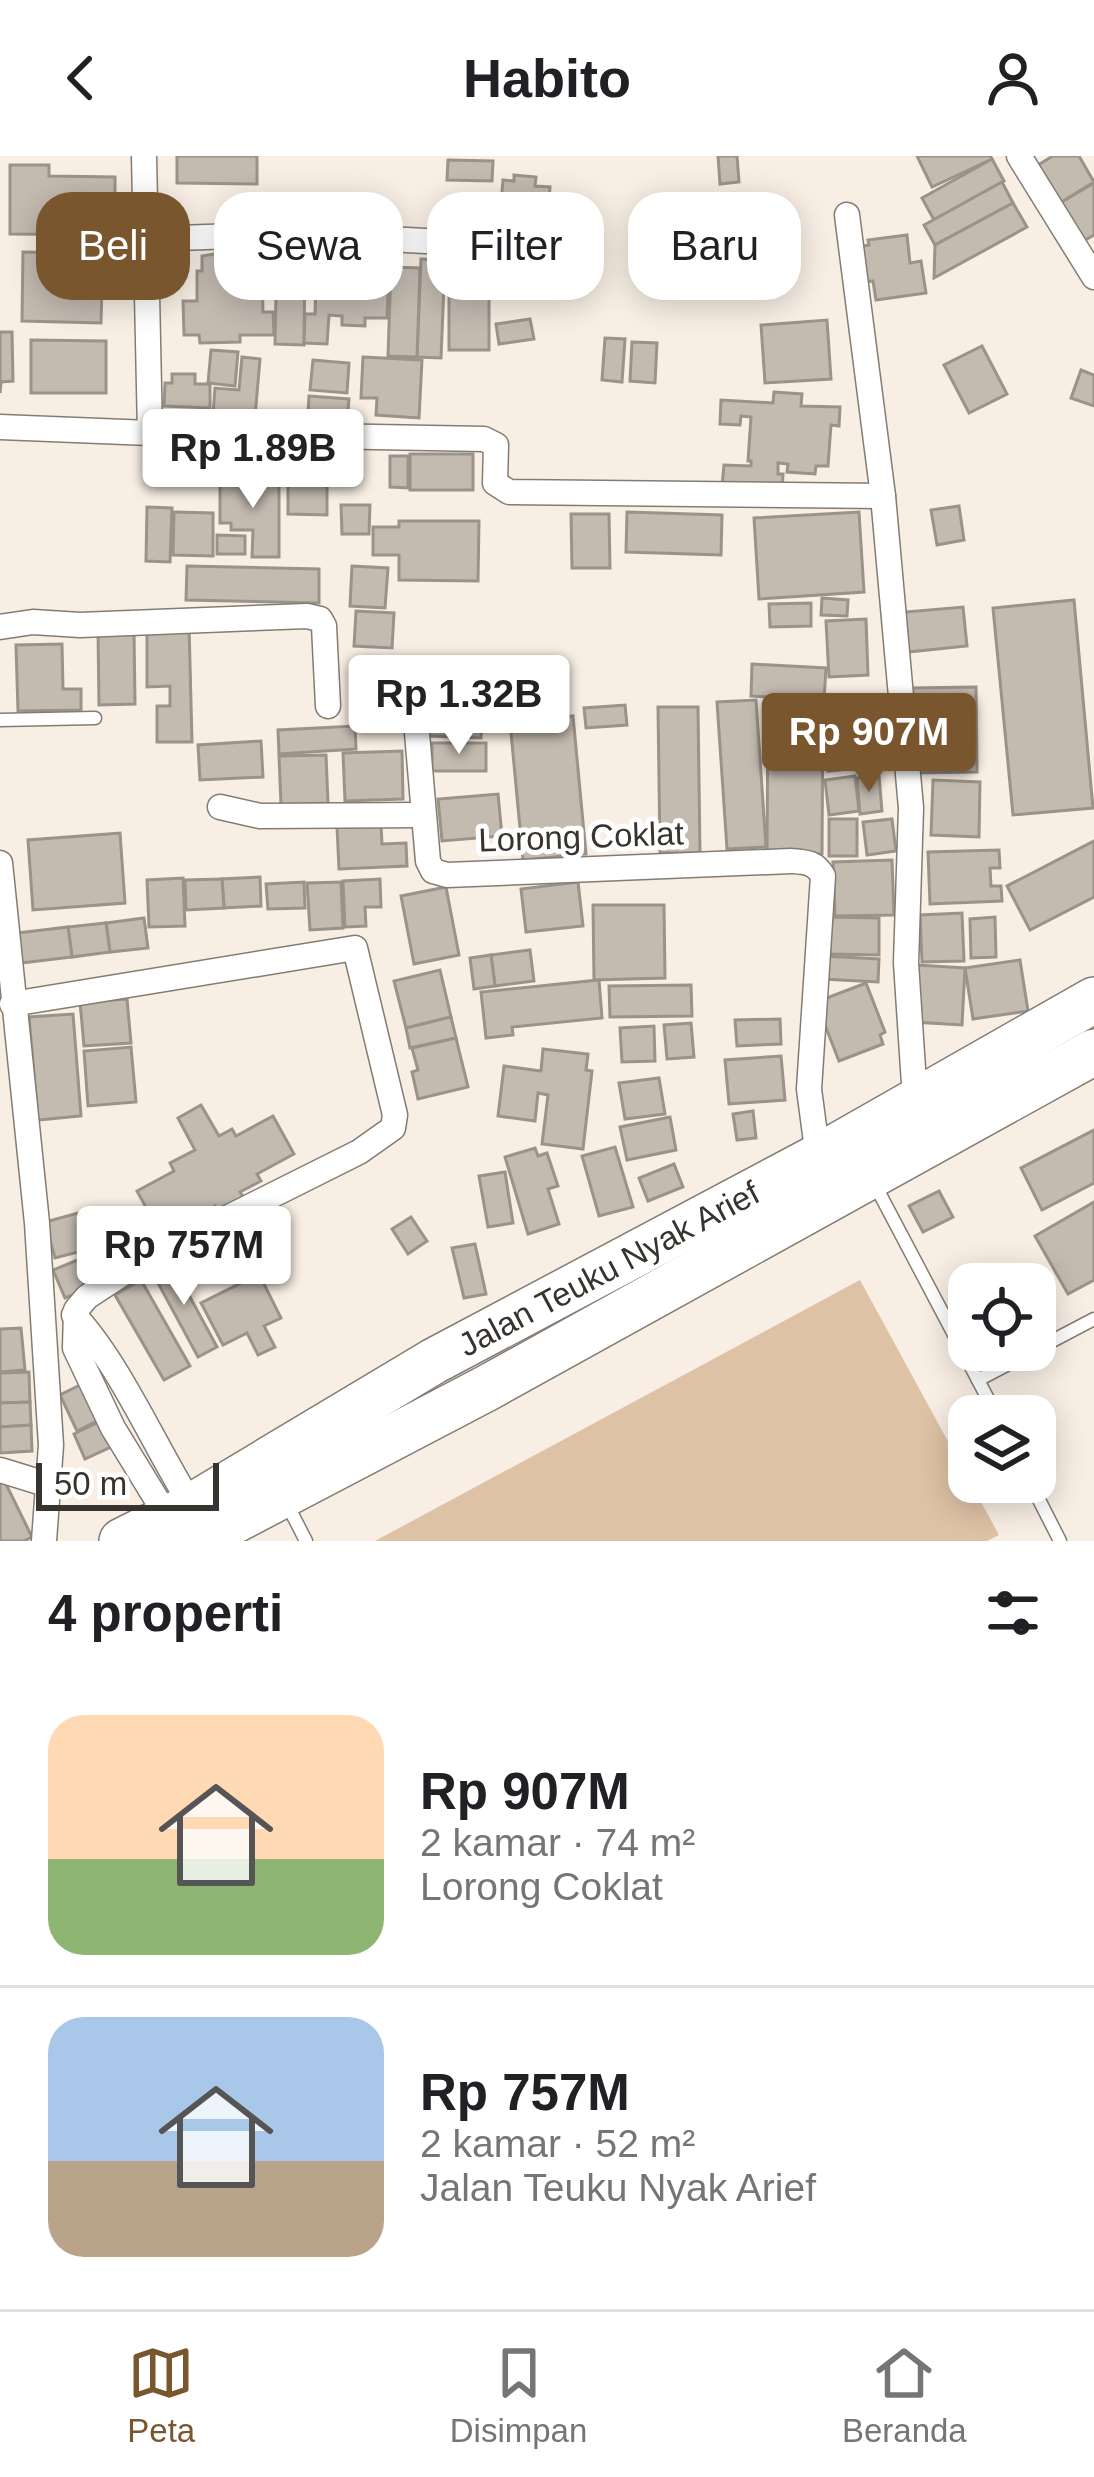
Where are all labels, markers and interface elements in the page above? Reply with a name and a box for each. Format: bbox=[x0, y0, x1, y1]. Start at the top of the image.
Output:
icon: back bbox=[48, 45, 114, 111]
icon: person bbox=[980, 45, 1046, 111]
text: Habito bbox=[463, 48, 631, 108]
chip: Beli bbox=[36, 192, 190, 300]
chip: Sewa bbox=[214, 192, 403, 300]
chip: Filter bbox=[427, 192, 604, 300]
chip: Baru bbox=[628, 192, 801, 300]
pin: Rp 1.89B bbox=[129, 409, 377, 511]
text: Rp 1.89B bbox=[170, 426, 336, 469]
pin: Rp 1.32B bbox=[335, 655, 583, 757]
text: Rp 1.32B bbox=[376, 672, 542, 715]
pin: Rp 907M bbox=[758, 693, 980, 795]
text: Rp 907M bbox=[789, 710, 949, 753]
street label: Lorong Coklat bbox=[478, 814, 684, 859]
street label: Jalan Teuku Nyak Arief bbox=[452, 1173, 766, 1364]
pin: Rp 757M bbox=[73, 1206, 295, 1308]
text: Rp 757M bbox=[104, 1223, 264, 1266]
map controls bbox=[948, 1263, 1056, 1503]
button: locate bbox=[948, 1263, 1056, 1371]
button: layers bbox=[948, 1395, 1056, 1503]
scale bar bbox=[36, 1457, 219, 1510]
text: 50 m bbox=[54, 1465, 127, 1502]
icon: filters bbox=[980, 1580, 1046, 1646]
text: 4 properti bbox=[48, 1585, 283, 1642]
icon: home bbox=[144, 1763, 288, 1907]
text: Rp 907M bbox=[420, 1763, 630, 1820]
text: 2 kamar · 74 m² bbox=[420, 1821, 695, 1864]
text: Lorong Coklat bbox=[420, 1865, 663, 1908]
text: Rp 757M bbox=[420, 2064, 630, 2121]
icon: home bbox=[144, 2065, 288, 2209]
text: 2 kamar · 52 m² bbox=[420, 2122, 695, 2165]
text: Jalan Teuku Nyak Arief bbox=[420, 2166, 816, 2209]
tab: Peta bbox=[127, 2340, 195, 2450]
tab: Disimpan bbox=[450, 2340, 587, 2450]
tab: Beranda bbox=[842, 2340, 967, 2450]

